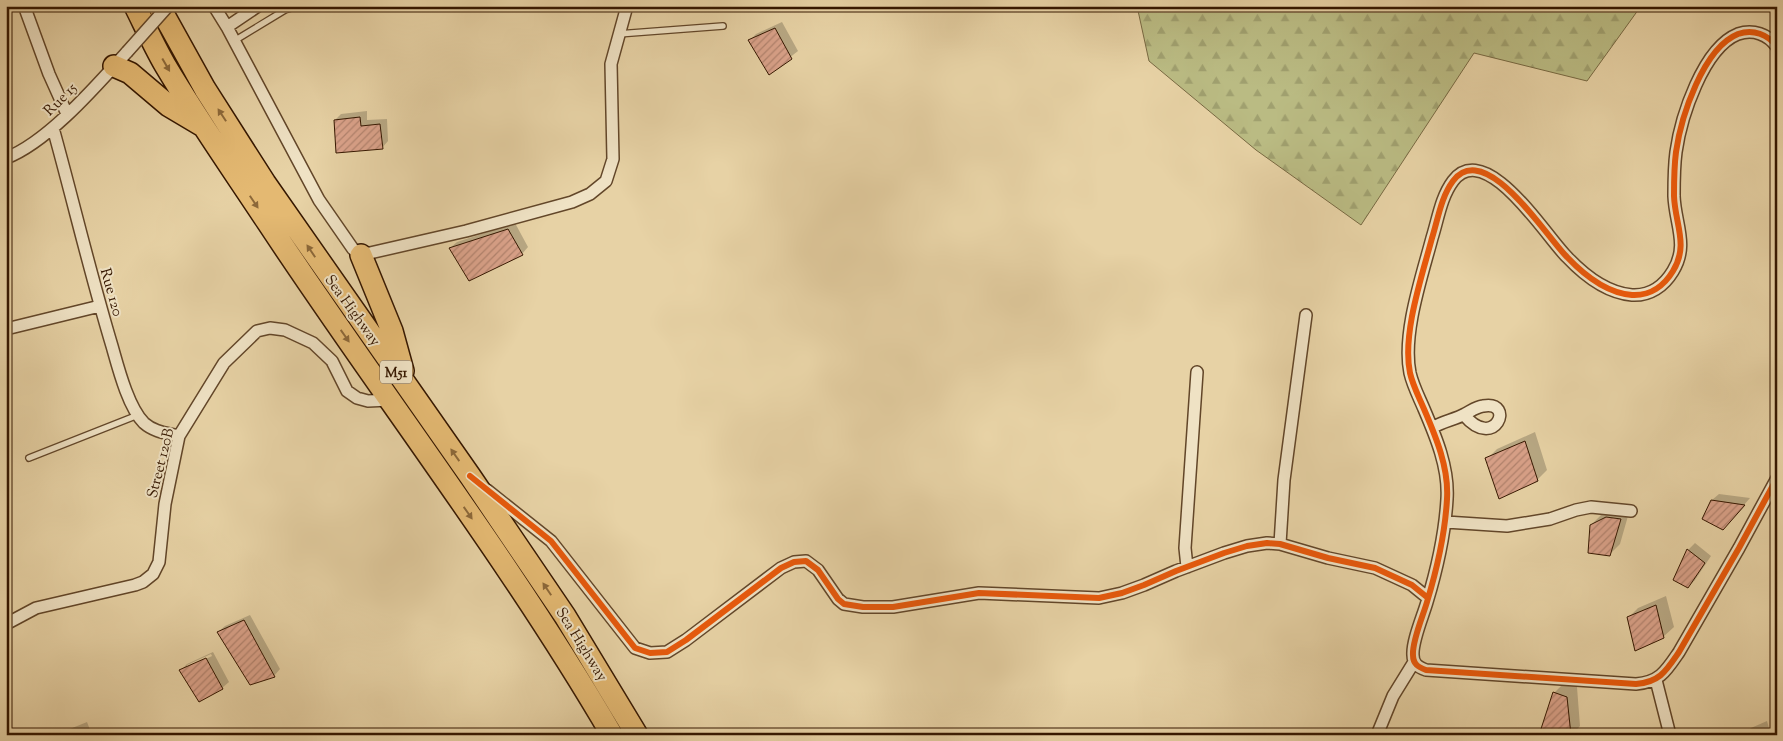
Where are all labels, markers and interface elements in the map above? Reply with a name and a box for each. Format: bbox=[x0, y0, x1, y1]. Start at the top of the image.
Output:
one-way arrow bbox=[162, 58, 170, 72]
street label: Rue 15 bbox=[40, 79, 82, 121]
one-way arrow bbox=[217, 109, 226, 122]
one-way arrow bbox=[249, 195, 259, 208]
one-way arrow bbox=[307, 244, 316, 258]
street label: Rue 120 bbox=[94, 266, 127, 319]
street label: Sea Highway bbox=[319, 271, 385, 351]
one-way arrow bbox=[340, 329, 350, 343]
road number: M51 bbox=[380, 361, 412, 384]
street label: Street 120B bbox=[143, 426, 180, 501]
one-way arrow bbox=[450, 449, 461, 462]
one-way arrow bbox=[463, 506, 473, 520]
one-way arrow bbox=[542, 583, 552, 596]
street label: Sea Highway bbox=[550, 604, 612, 686]

